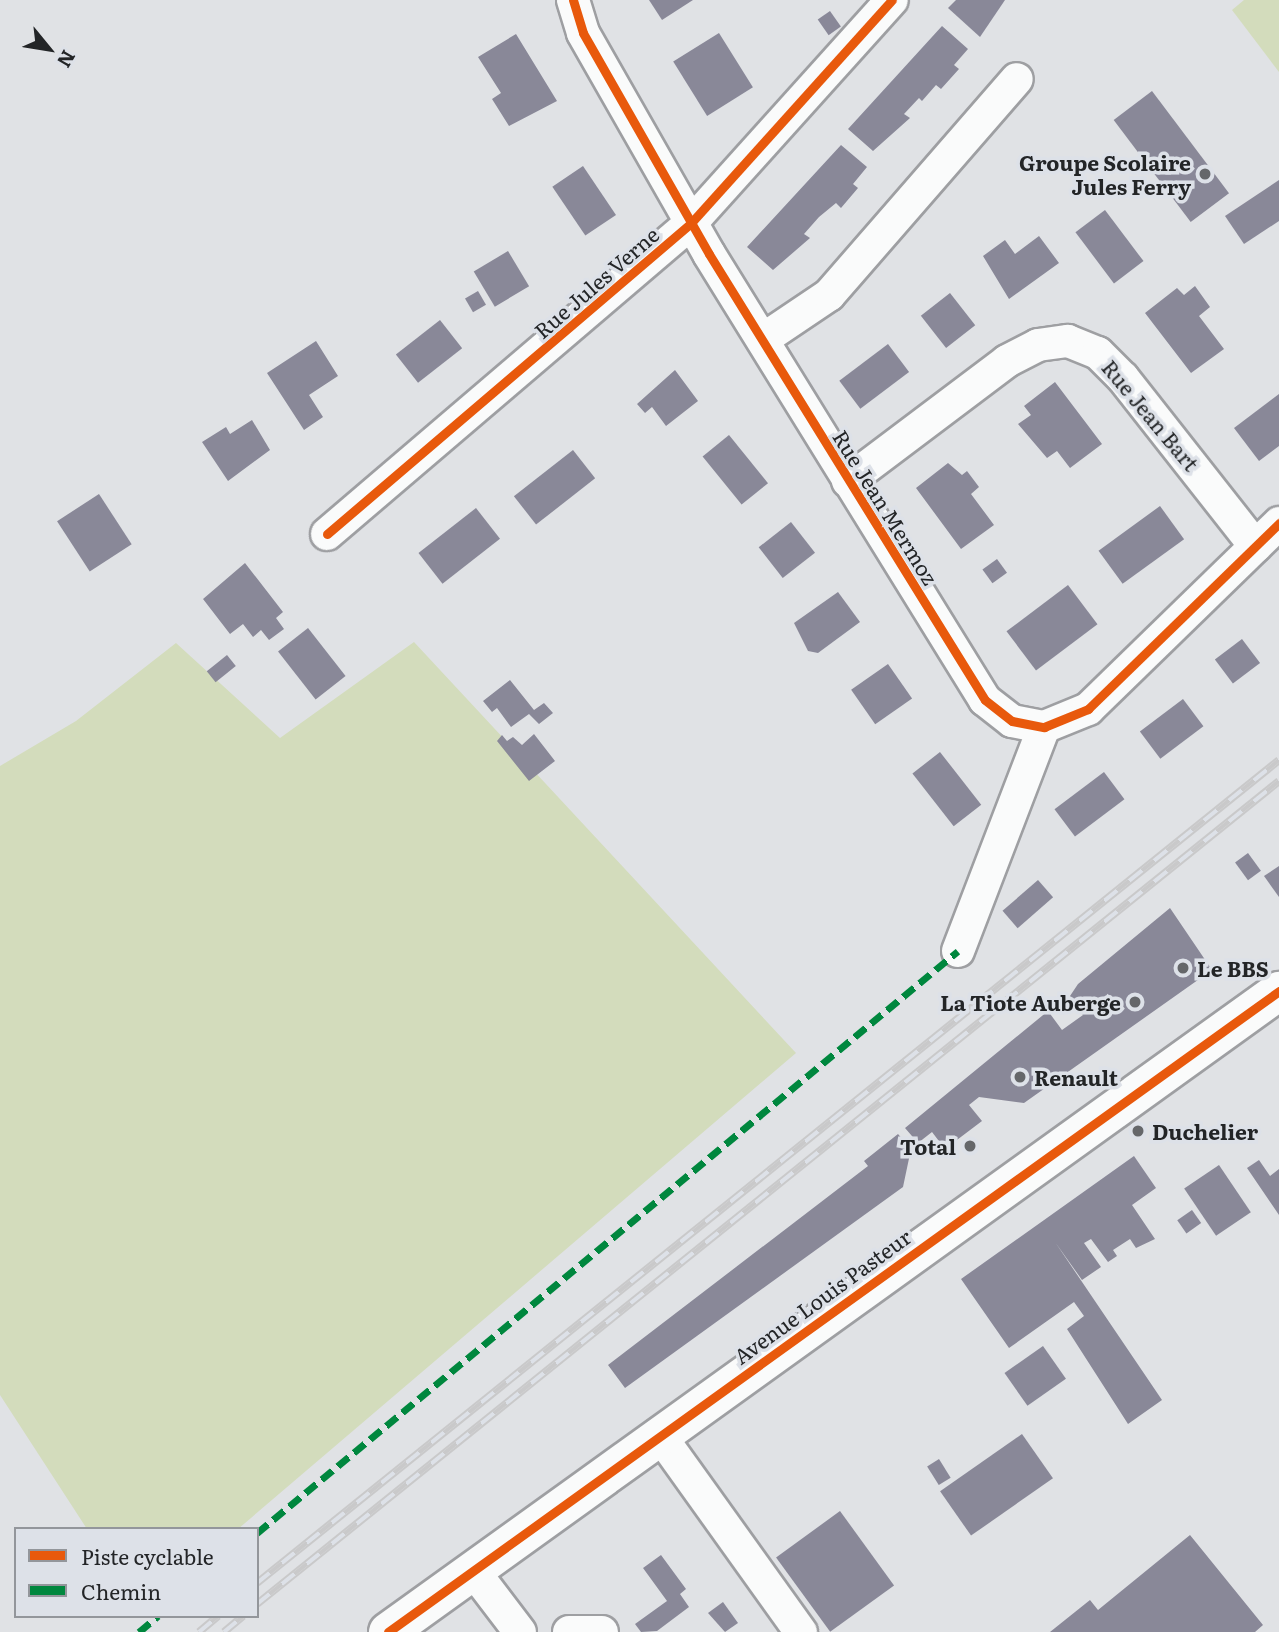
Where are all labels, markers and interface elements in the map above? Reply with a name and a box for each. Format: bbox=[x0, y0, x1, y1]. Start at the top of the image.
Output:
north arrow bbox=[14, 14, 84, 84]
text: N bbox=[51, 46, 83, 73]
place label: Groupe Scolaire Jules Ferry bbox=[1019, 149, 1191, 199]
marker: Groupe Scolaire Jules Ferry bbox=[1197, 166, 1213, 182]
street label: Rue Jules Verne bbox=[529, 221, 663, 343]
street label: Rue Jean Bart bbox=[1097, 354, 1205, 476]
street label: Rue Jean Mermoz bbox=[828, 425, 944, 589]
place label: Le BBS bbox=[1197, 955, 1269, 981]
marker: Le BBS bbox=[1175, 960, 1191, 976]
place label: La Tiote Auberge bbox=[940, 989, 1121, 1015]
marker: La Tiote Auberge bbox=[1127, 994, 1143, 1010]
place label: Renault bbox=[1034, 1064, 1118, 1090]
marker: Renault bbox=[1012, 1069, 1028, 1085]
place label: Duchelier bbox=[1152, 1118, 1258, 1144]
marker: Duchelier bbox=[1130, 1123, 1146, 1139]
place label: Total bbox=[900, 1133, 956, 1159]
marker: Total bbox=[962, 1138, 978, 1154]
street label: Avenue Louis Pasteur bbox=[728, 1223, 916, 1369]
legend bbox=[14, 1527, 259, 1618]
text: Piste cyclable bbox=[81, 1540, 214, 1571]
text: Chemin bbox=[81, 1575, 161, 1606]

